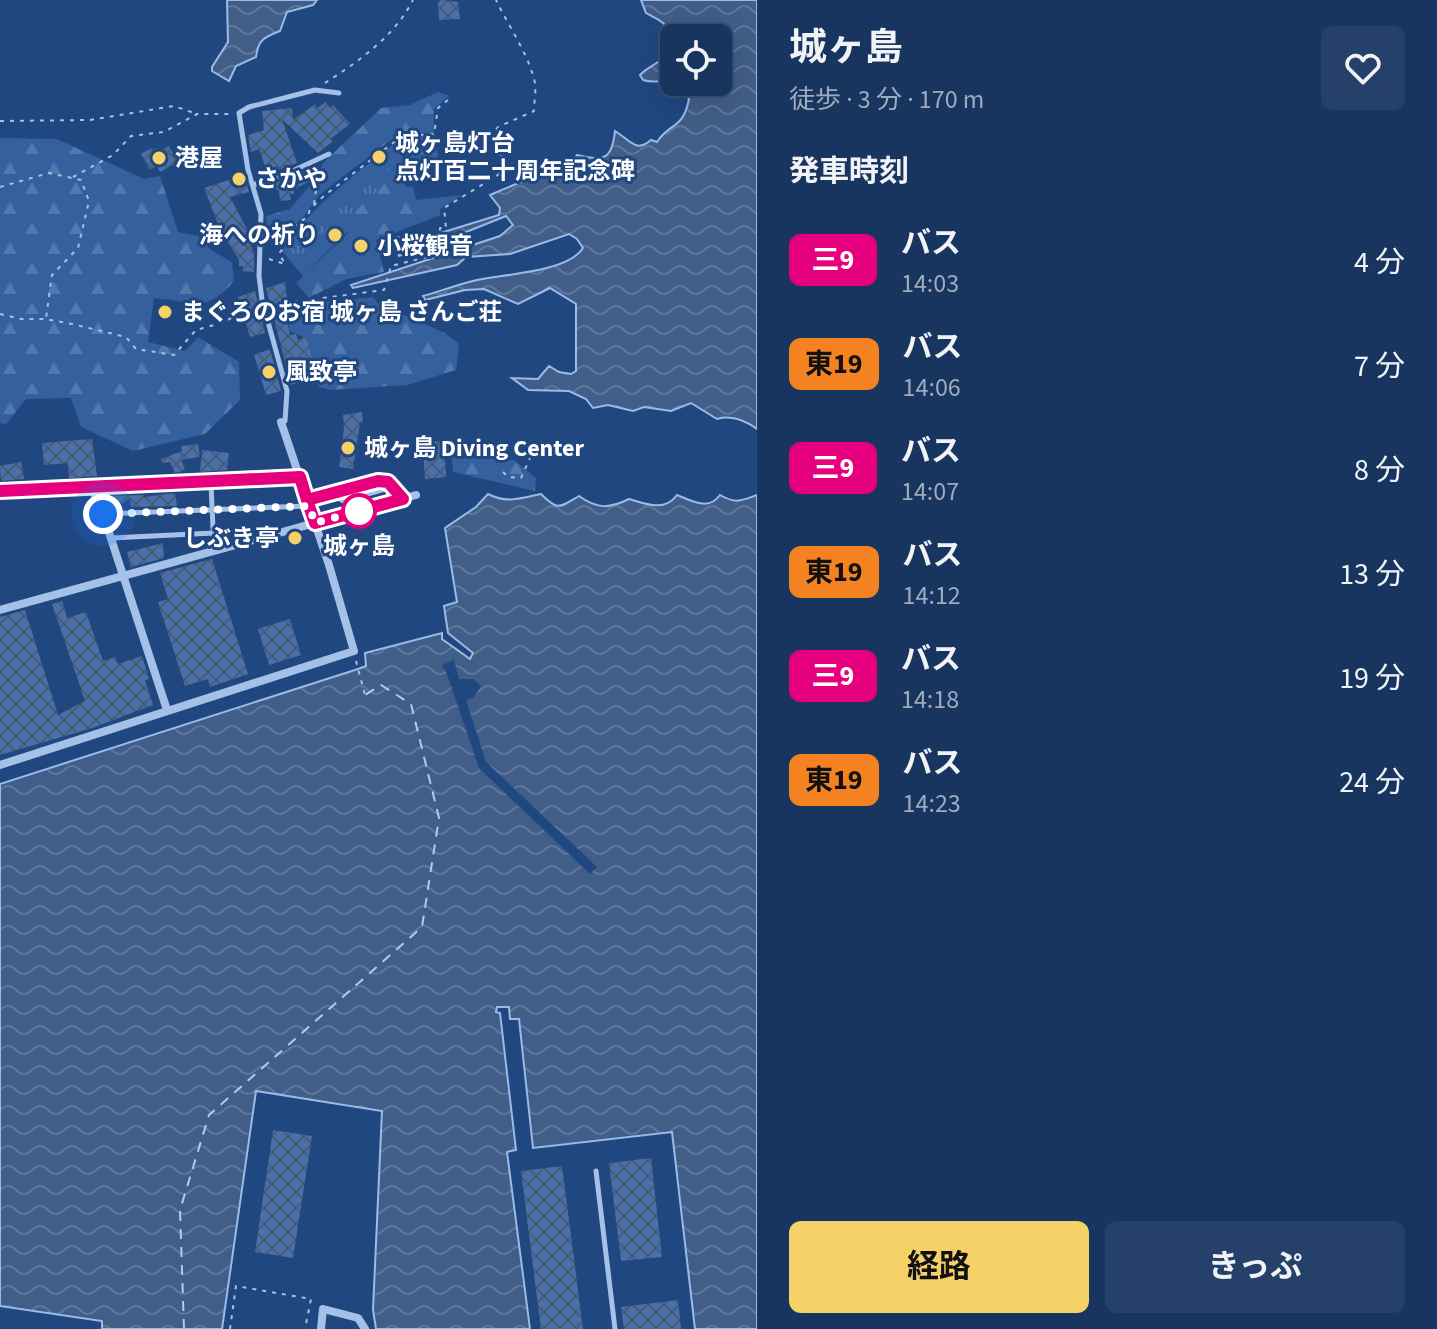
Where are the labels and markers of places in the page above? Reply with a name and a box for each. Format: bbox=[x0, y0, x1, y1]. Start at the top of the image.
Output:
place label: 城ヶ島灯台 点灯百二十周年記念碑 bbox=[395, 126, 635, 189]
place label: 港屋 bbox=[175, 141, 223, 176]
marker: 城ヶ島灯台 点灯百二十周年記念碑 bbox=[370, 148, 388, 166]
marker: 港屋 bbox=[150, 149, 168, 167]
place label: さかや bbox=[255, 162, 327, 197]
marker: さかや bbox=[230, 170, 248, 188]
place label: 海への祈り bbox=[199, 218, 319, 253]
marker: 海への祈り bbox=[326, 226, 344, 244]
place label: 小桜観音 bbox=[377, 229, 473, 264]
marker: 小桜観音 bbox=[352, 237, 370, 255]
place label: まぐろのお宿 城ヶ島 さんご荘 bbox=[181, 295, 503, 330]
marker: まぐろのお宿 城ヶ島 さんご荘 bbox=[156, 303, 174, 321]
place label: 風致亭 bbox=[285, 355, 357, 390]
marker: 風致亭 bbox=[260, 363, 278, 381]
place label: 城ヶ島 Diving Center bbox=[364, 431, 584, 466]
marker: 城ヶ島 Diving Center bbox=[339, 439, 357, 457]
marker: 城ヶ島 bbox=[342, 494, 376, 528]
place label: しぶき亭 bbox=[183, 521, 279, 556]
marker: しぶき亭 bbox=[286, 529, 304, 547]
place label: 城ヶ島 bbox=[323, 529, 395, 564]

